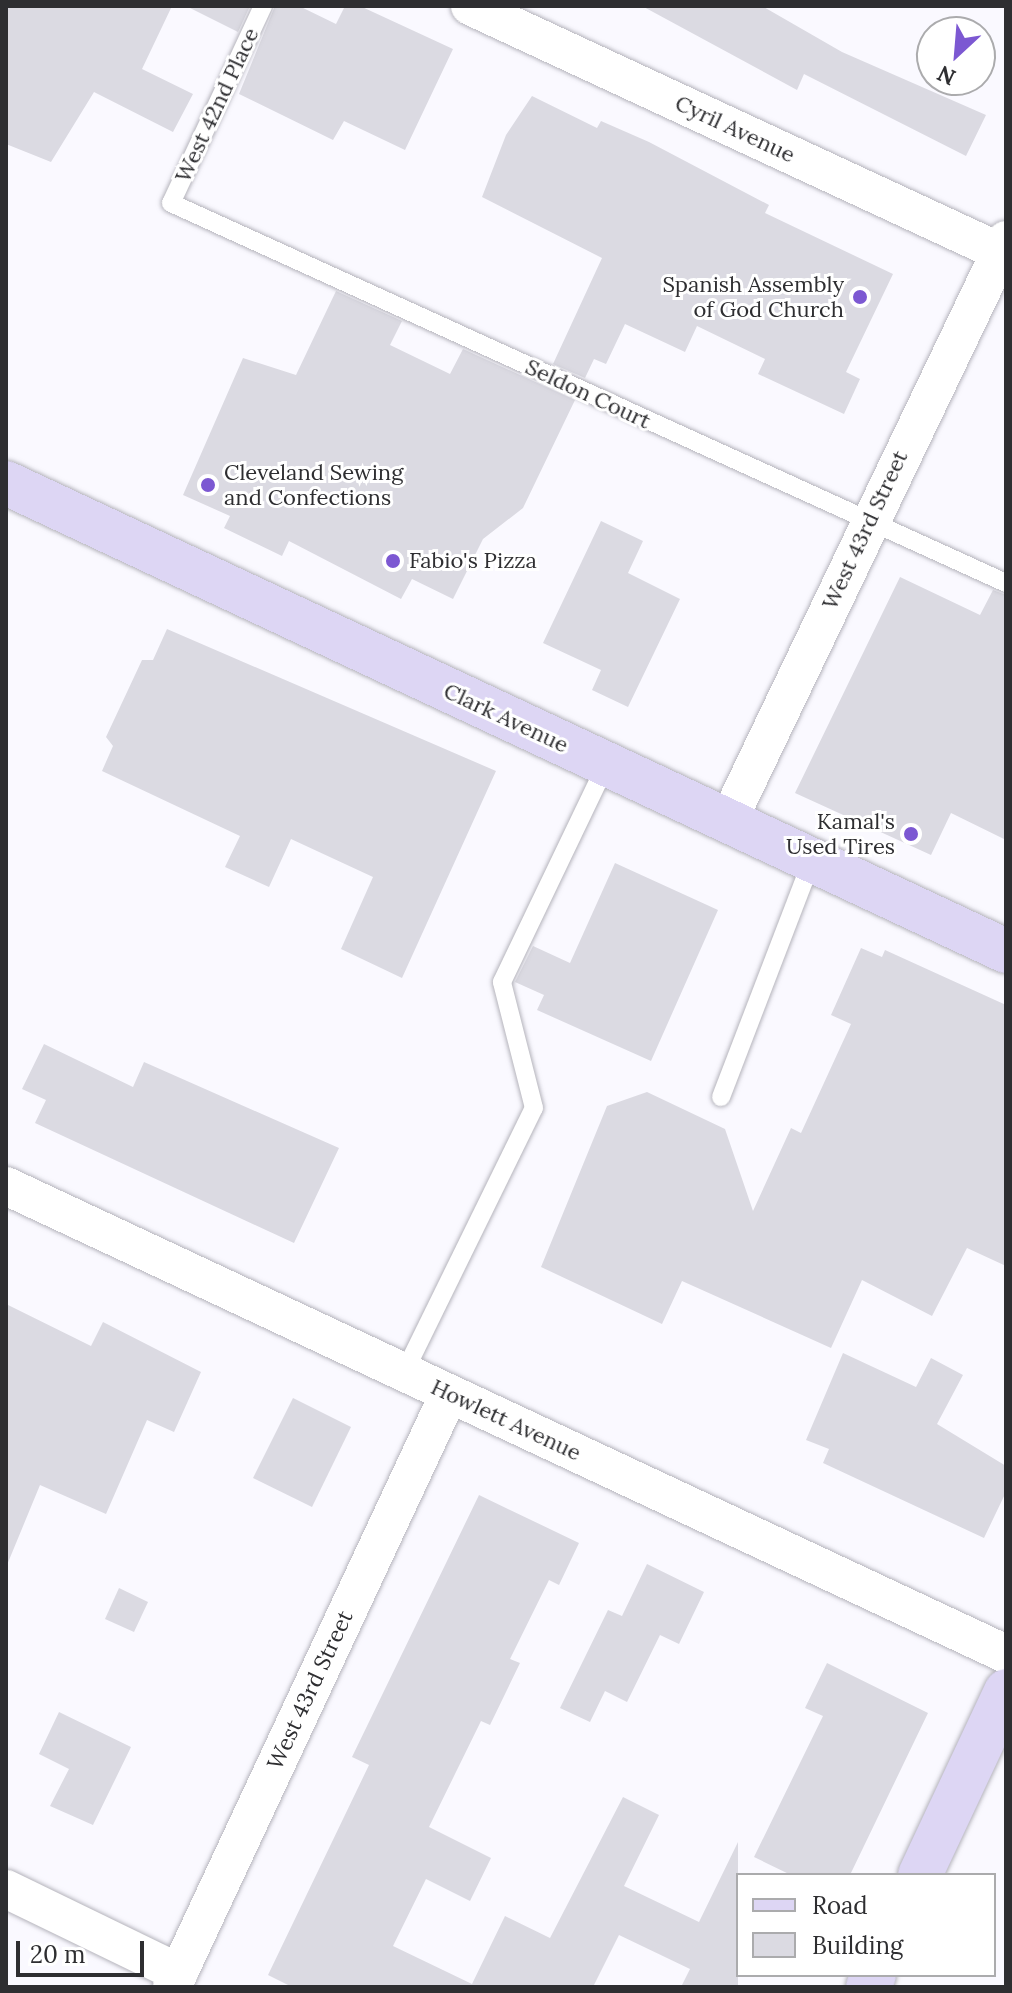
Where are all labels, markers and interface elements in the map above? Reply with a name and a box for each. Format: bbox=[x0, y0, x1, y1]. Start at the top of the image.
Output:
north arrow bbox=[916, 16, 996, 96]
street label: West 42nd Place bbox=[170, 24, 264, 186]
text: N bbox=[933, 59, 960, 92]
street label: Cyril Avenue bbox=[671, 90, 799, 168]
place label: Spanish Assembly of God Church bbox=[662, 271, 844, 322]
marker: Spanish Assembly of God Church bbox=[851, 288, 869, 306]
street label: Seldon Court bbox=[521, 353, 655, 435]
street label: West 43rd Street bbox=[817, 446, 913, 614]
place label: Cleveland Sewing and Confections bbox=[224, 459, 403, 510]
marker: Cleveland Sewing and Confections bbox=[199, 476, 217, 494]
place label: Fabio's Pizza bbox=[409, 548, 537, 574]
marker: Fabio's Pizza bbox=[384, 552, 402, 570]
street label: Clark Avenue bbox=[440, 678, 572, 758]
place label: Kamal's Used Tires bbox=[786, 808, 895, 860]
marker: Kamal's Used Tires bbox=[902, 825, 920, 843]
street label: Howlett Avenue bbox=[427, 1374, 585, 1466]
street label: West 43rd Street bbox=[262, 1606, 358, 1774]
legend bbox=[736, 1873, 996, 1977]
text: Road bbox=[812, 1890, 868, 1921]
scale bar bbox=[20, 1925, 148, 1975]
text: Building bbox=[812, 1930, 903, 1961]
text: 20 m bbox=[30, 1939, 86, 1970]

